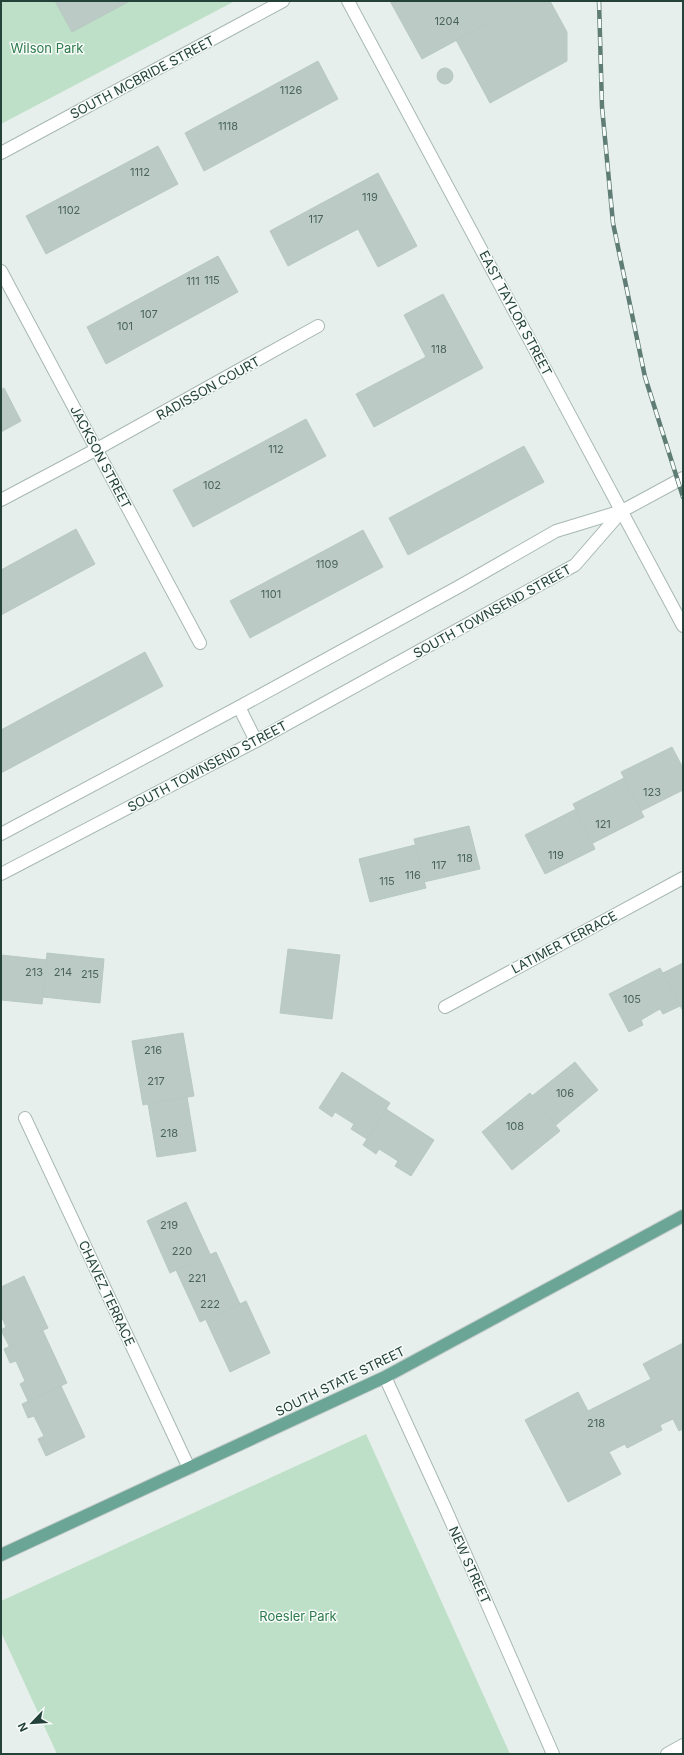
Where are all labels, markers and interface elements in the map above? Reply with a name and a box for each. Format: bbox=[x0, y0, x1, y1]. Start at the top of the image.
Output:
house number: 1204 bbox=[434, 14, 460, 28]
street label: SOUTH MCBRIDE STREET bbox=[67, 32, 217, 122]
park label: Wilson Park bbox=[11, 40, 83, 56]
house number: 1126 bbox=[280, 83, 302, 97]
house number: 1118 bbox=[218, 119, 238, 133]
house number: 1112 bbox=[130, 165, 150, 179]
house number: 119 bbox=[362, 190, 378, 204]
house number: 1102 bbox=[58, 203, 80, 217]
house number: 117 bbox=[308, 212, 324, 226]
street label: EAST TAYLOR STREET bbox=[476, 248, 556, 378]
house number: 115 bbox=[204, 273, 220, 287]
house number: 111 bbox=[186, 274, 200, 288]
house number: 107 bbox=[140, 307, 158, 321]
house number: 101 bbox=[117, 319, 133, 333]
house number: 118 bbox=[431, 342, 447, 356]
street label: RADISSON COURT bbox=[153, 353, 263, 423]
street label: JACKSON STREET bbox=[67, 403, 135, 511]
house number: 112 bbox=[268, 442, 284, 456]
house number: 102 bbox=[203, 478, 221, 492]
house number: 1109 bbox=[316, 557, 339, 571]
street label: SOUTH TOWNSEND STREET bbox=[410, 561, 574, 661]
house number: 1101 bbox=[261, 587, 281, 601]
street label: SOUTH TOWNSEND STREET bbox=[125, 717, 289, 815]
house number: 123 bbox=[643, 785, 661, 799]
house number: 121 bbox=[595, 817, 611, 831]
house number: 119 bbox=[548, 848, 564, 862]
house number: 118 bbox=[457, 851, 473, 865]
house number: 117 bbox=[431, 858, 447, 872]
house number: 116 bbox=[405, 868, 421, 882]
house number: 115 bbox=[379, 874, 395, 888]
street label: LATIMER TERRACE bbox=[508, 907, 620, 977]
house number: 213 bbox=[25, 965, 43, 979]
house number: 214 bbox=[54, 965, 72, 979]
house number: 215 bbox=[81, 967, 99, 981]
house number: 105 bbox=[623, 992, 641, 1006]
house number: 216 bbox=[144, 1043, 162, 1057]
house number: 217 bbox=[147, 1074, 165, 1088]
house number: 106 bbox=[556, 1086, 574, 1100]
house number: 108 bbox=[506, 1119, 524, 1133]
house number: 218 bbox=[160, 1126, 178, 1140]
house number: 219 bbox=[160, 1218, 178, 1232]
street label: CHAVEZ TERRACE bbox=[76, 1238, 138, 1348]
house number: 220 bbox=[172, 1244, 192, 1258]
house number: 221 bbox=[188, 1271, 206, 1285]
house number: 222 bbox=[200, 1297, 220, 1311]
street label: SOUTH STATE STREET bbox=[273, 1343, 407, 1419]
house number: 218 bbox=[587, 1416, 605, 1430]
street label: NEW STREET bbox=[446, 1524, 494, 1606]
park label: Roesler Park bbox=[259, 1608, 337, 1624]
north arrow bbox=[12, 1703, 52, 1743]
text: N bbox=[15, 1720, 31, 1734]

